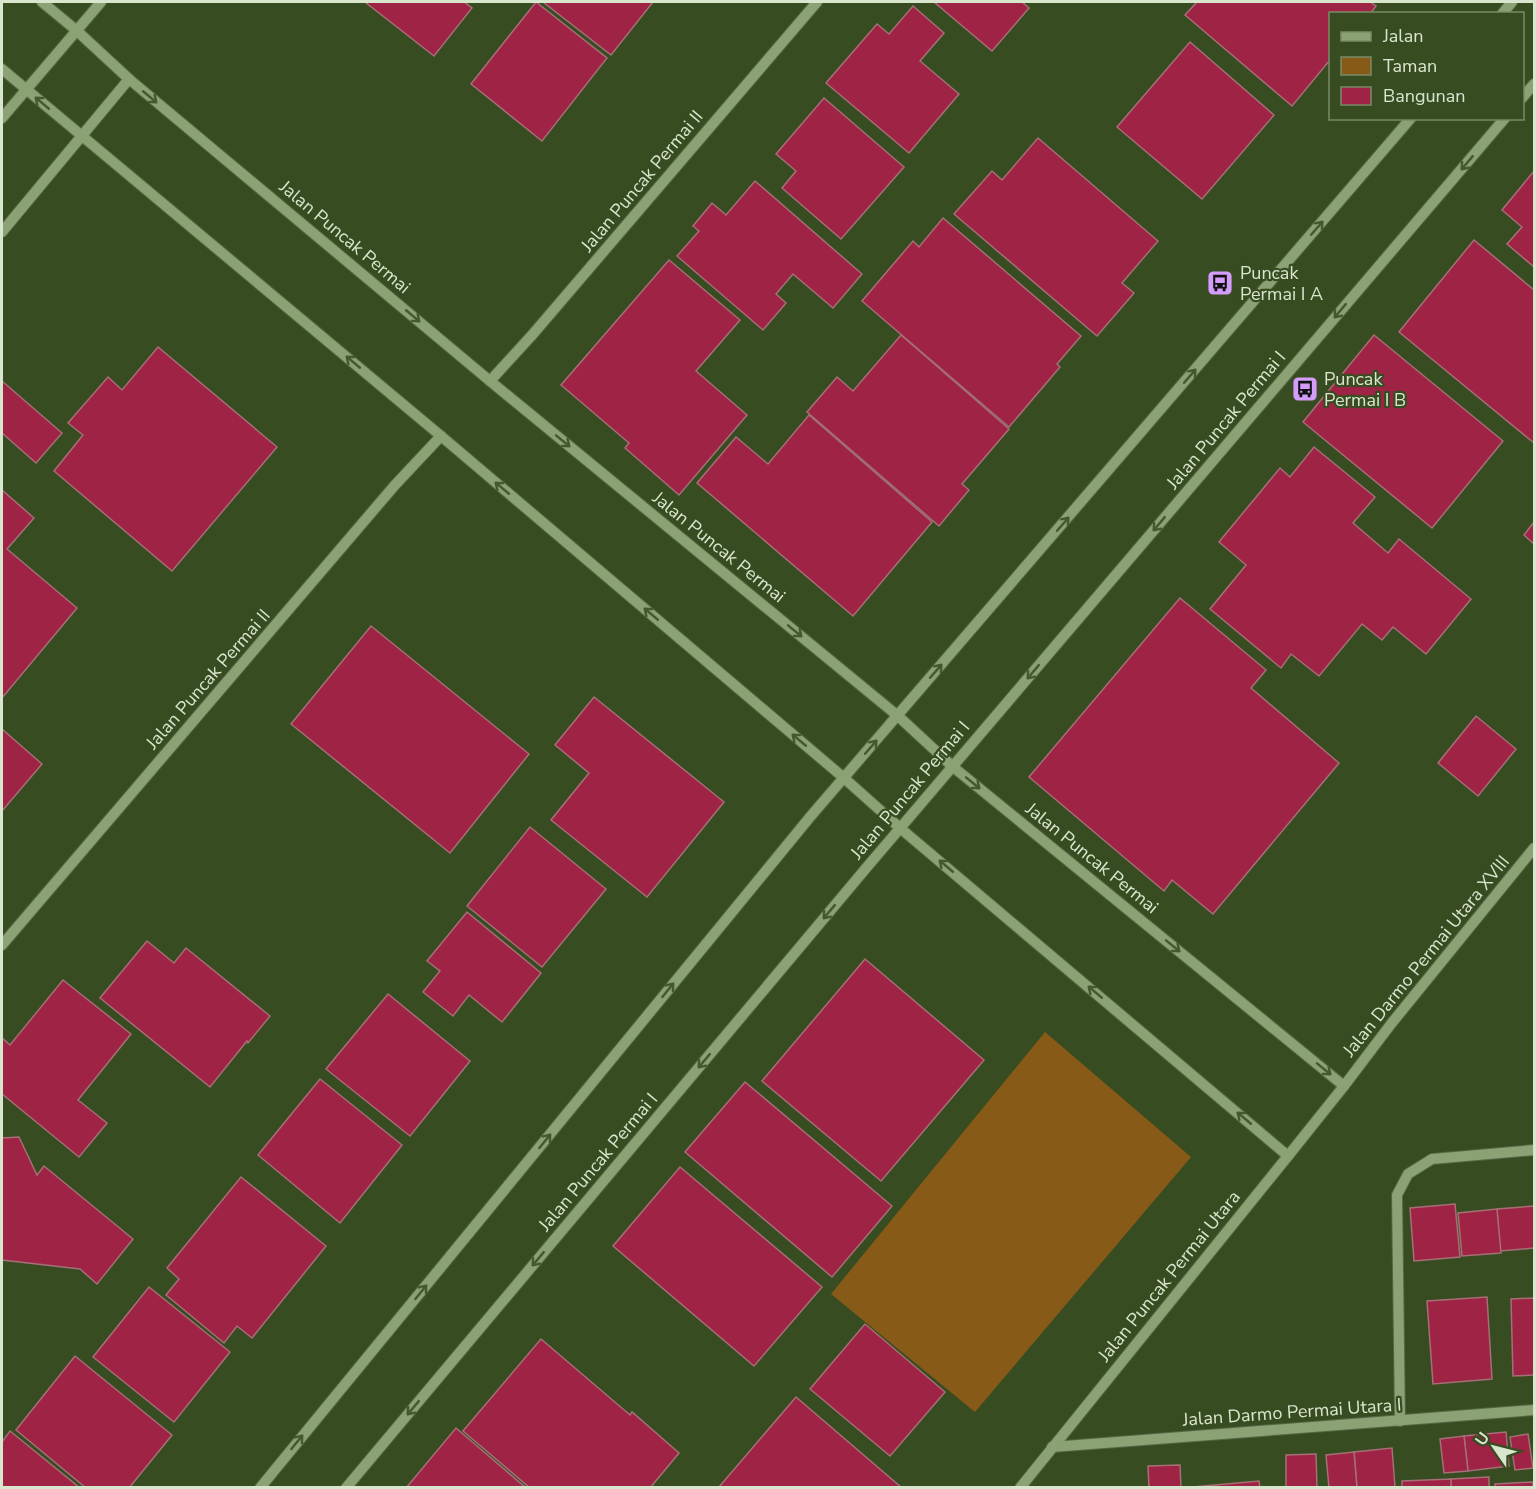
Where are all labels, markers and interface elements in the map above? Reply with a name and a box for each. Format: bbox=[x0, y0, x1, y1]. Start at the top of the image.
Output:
legend bbox=[1329, 12, 1524, 120]
text: Jalan bbox=[1382, 24, 1423, 48]
text: Taman bbox=[1383, 54, 1437, 78]
text: Bangunan bbox=[1383, 84, 1466, 108]
one-way arrow bbox=[142, 90, 157, 104]
one-way arrow bbox=[35, 96, 50, 110]
street label: Jalan Puncak Permai II bbox=[575, 105, 708, 258]
one-way arrow bbox=[1460, 155, 1474, 170]
street label: Jalan Puncak Permai bbox=[274, 174, 416, 299]
one-way arrow bbox=[1311, 220, 1324, 236]
place label: Puncak Permai I A bbox=[1240, 261, 1323, 306]
bus stop icon: Puncak Permai I A bbox=[1205, 268, 1235, 298]
one-way arrow bbox=[1333, 303, 1347, 318]
one-way arrow bbox=[405, 309, 420, 323]
street label: Jalan Puncak Permai I bbox=[1160, 346, 1291, 495]
one-way arrow bbox=[345, 356, 361, 369]
place label: Puncak Permai I B bbox=[1324, 367, 1406, 412]
one-way arrow bbox=[1183, 369, 1197, 384]
bus stop icon: Puncak Permai I B bbox=[1290, 374, 1320, 404]
one-way arrow bbox=[555, 434, 571, 447]
one-way arrow bbox=[494, 481, 510, 494]
street label: Jalan Puncak Permai bbox=[647, 485, 790, 608]
one-way arrow bbox=[1152, 516, 1166, 531]
one-way arrow bbox=[1056, 517, 1070, 532]
street label: Jalan Puncak Permai II bbox=[140, 604, 275, 755]
one-way arrow bbox=[644, 607, 659, 621]
one-way arrow bbox=[787, 624, 802, 638]
one-way arrow bbox=[929, 664, 943, 679]
one-way arrow bbox=[1026, 664, 1039, 680]
street label: Jalan Puncak Permai I bbox=[844, 716, 975, 865]
one-way arrow bbox=[792, 733, 807, 747]
one-way arrow bbox=[864, 740, 878, 755]
one-way arrow bbox=[965, 776, 981, 789]
street label: Jalan Puncak Permai bbox=[1020, 796, 1163, 919]
street label: Jalan Darmo Permai Utara XVIII bbox=[1337, 850, 1515, 1062]
one-way arrow bbox=[938, 860, 954, 873]
one-way arrow bbox=[822, 904, 836, 919]
one-way arrow bbox=[1165, 939, 1181, 952]
one-way arrow bbox=[662, 982, 675, 998]
one-way arrow bbox=[1088, 985, 1103, 999]
one-way arrow bbox=[697, 1053, 711, 1068]
one-way arrow bbox=[1316, 1062, 1331, 1076]
street label: Jalan Puncak Permai I bbox=[532, 1088, 663, 1237]
one-way arrow bbox=[1237, 1111, 1252, 1125]
one-way arrow bbox=[538, 1133, 551, 1149]
street label: Jalan Puncak Permai Utara bbox=[1092, 1185, 1246, 1367]
one-way arrow bbox=[531, 1251, 545, 1266]
one-way arrow bbox=[414, 1284, 427, 1300]
street label: Jalan Darmo Permai Utara I bbox=[1181, 1392, 1402, 1432]
one-way arrow bbox=[406, 1400, 419, 1416]
north arrow bbox=[1464, 1417, 1524, 1477]
text: U bbox=[1470, 1428, 1495, 1450]
one-way arrow bbox=[291, 1434, 304, 1450]

